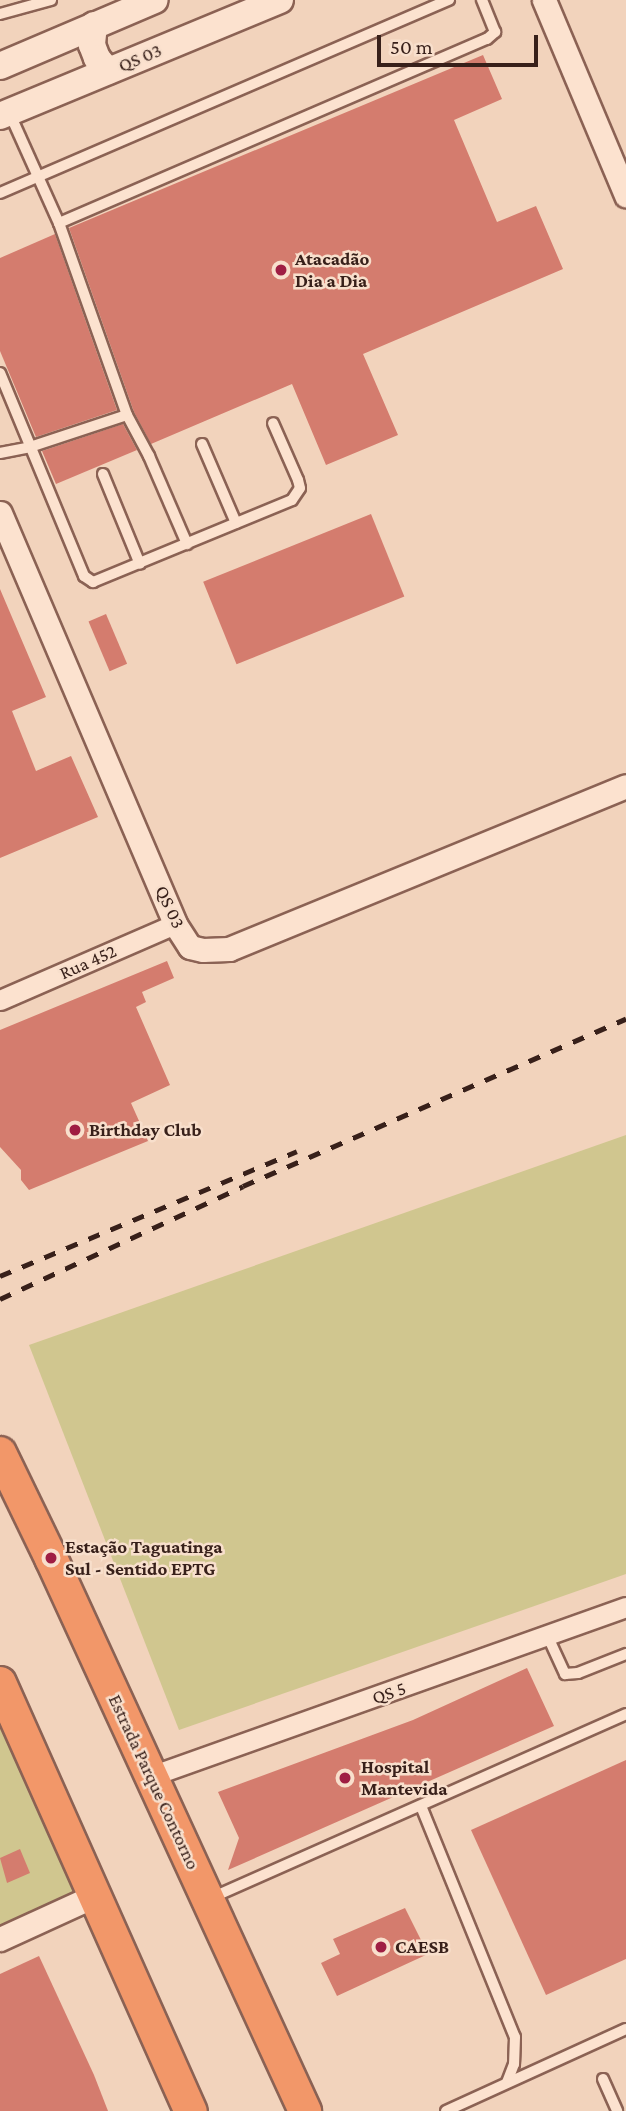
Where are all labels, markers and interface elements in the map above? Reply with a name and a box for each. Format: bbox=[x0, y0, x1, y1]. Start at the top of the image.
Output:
scale bar bbox=[381, 21, 542, 65]
text: 50 m bbox=[390, 35, 433, 59]
street label: QS 03 bbox=[115, 39, 165, 77]
place label: Atacadão Dia a Dia bbox=[295, 248, 369, 292]
marker: Atacadão Dia a Dia bbox=[273, 262, 289, 278]
street label: QS 03 bbox=[150, 882, 190, 932]
street label: Rua 452 bbox=[56, 939, 120, 985]
place label: Birthday Club bbox=[89, 1119, 202, 1141]
marker: Birthday Club bbox=[67, 1122, 83, 1138]
place label: Estação Taguatinga Sul - Sentido EPTG bbox=[65, 1536, 223, 1580]
marker: Estação Taguatinga Sul - Sentido EPTG bbox=[43, 1550, 59, 1566]
street label: QS 5 bbox=[369, 1677, 409, 1709]
street label: Estrada Parque Contorno bbox=[103, 1691, 205, 1873]
place label: Hospital Mantevida bbox=[361, 1756, 448, 1800]
marker: Hospital Mantevida bbox=[335, 1768, 355, 1788]
place label: CAESB bbox=[395, 1936, 449, 1958]
marker: CAESB bbox=[373, 1939, 389, 1955]

